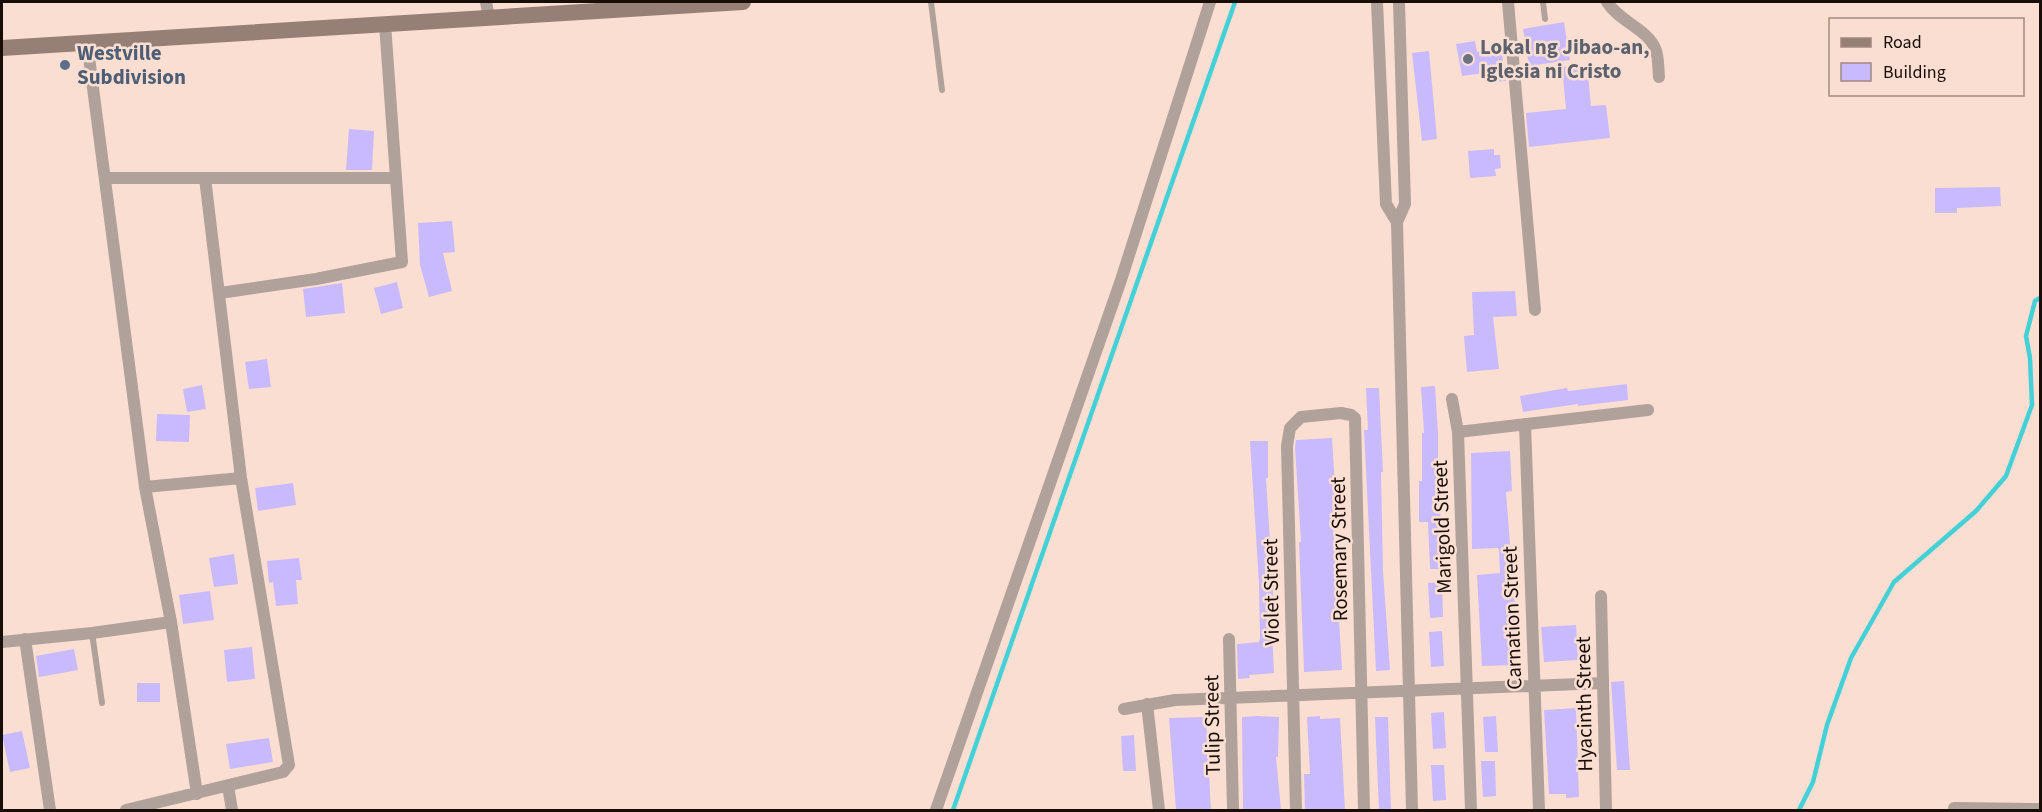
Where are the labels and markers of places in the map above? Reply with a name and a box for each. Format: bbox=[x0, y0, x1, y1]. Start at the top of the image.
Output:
place label: Lokal ng Jibao-an, Iglesia ni Cristo bbox=[1480, 32, 1650, 86]
place label: Westville Subdivision bbox=[77, 38, 186, 92]
marker: Lokal ng Jibao-an, Iglesia ni Cristo bbox=[1461, 52, 1475, 66]
marker: Westville Subdivision bbox=[58, 58, 72, 72]

